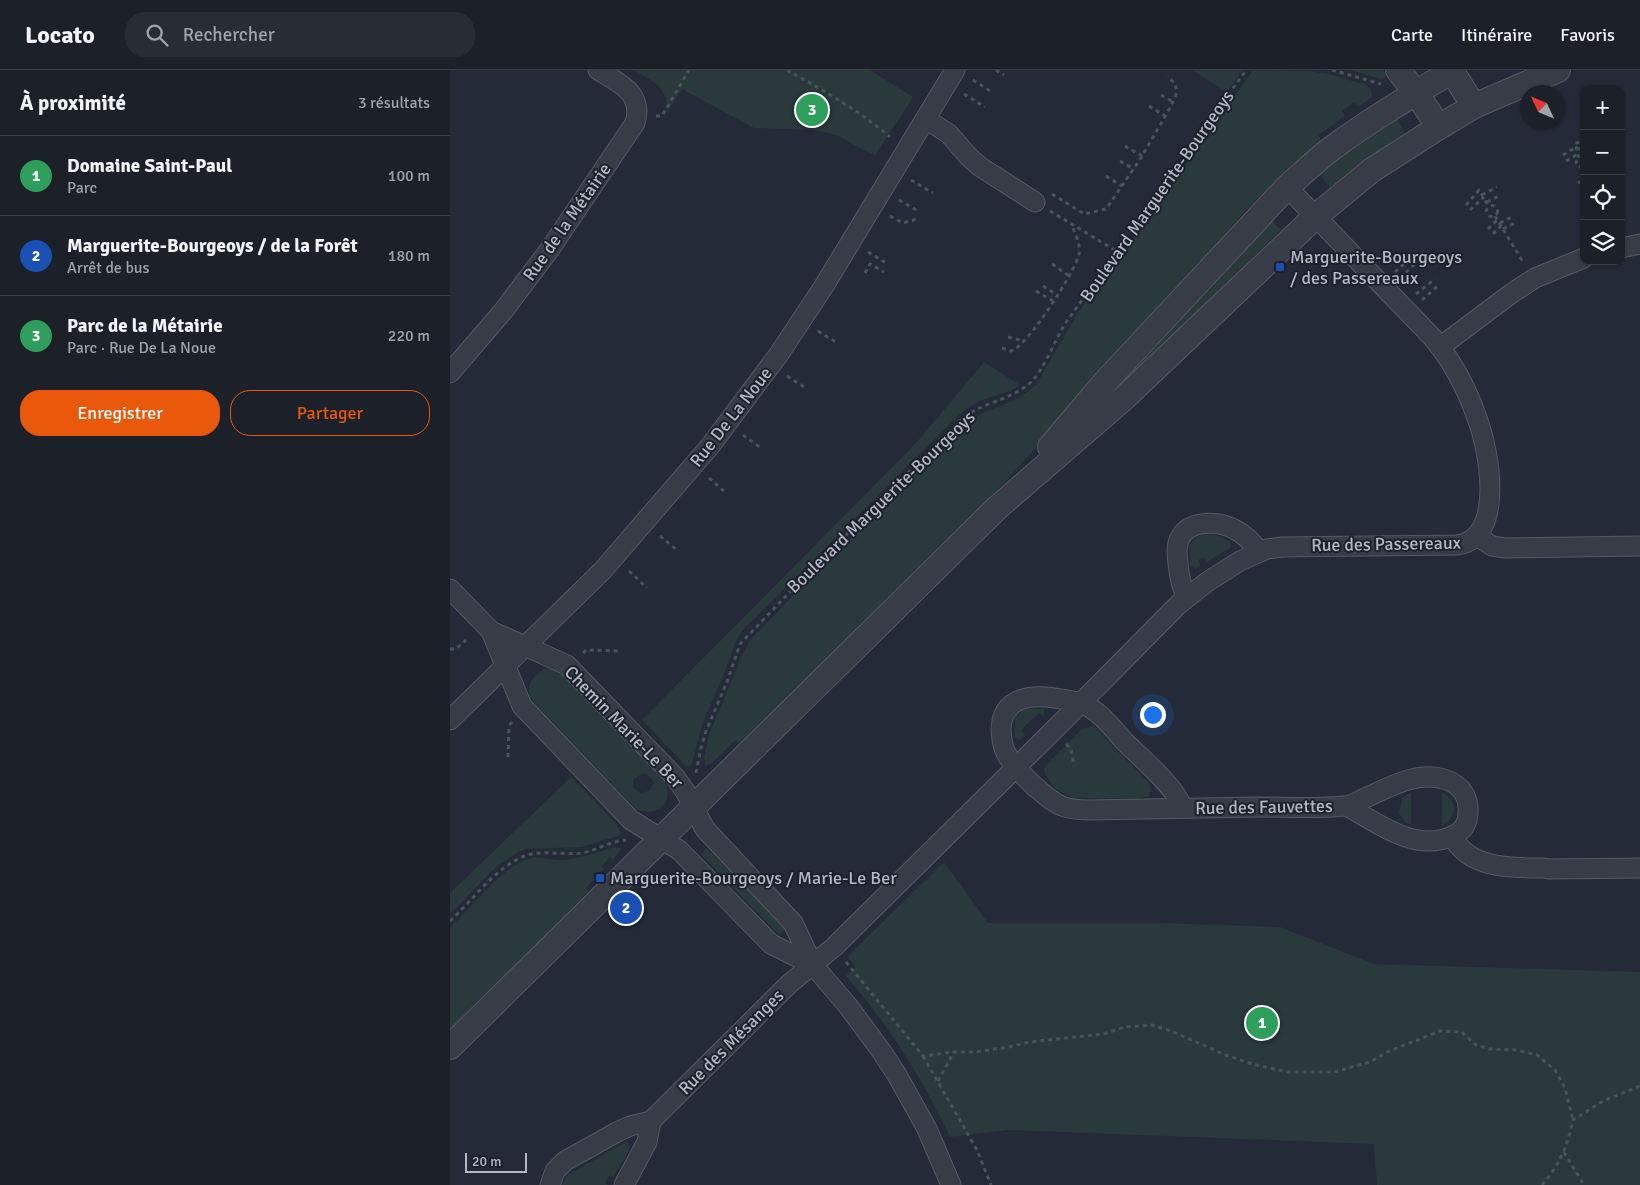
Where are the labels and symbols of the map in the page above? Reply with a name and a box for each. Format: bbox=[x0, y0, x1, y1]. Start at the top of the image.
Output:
north arrow bbox=[1520, 85, 1565, 130]
street label: Boulevard Marguerite-Bourgeoys bbox=[1075, 86, 1239, 306]
pin: 3 bbox=[796, 91, 828, 129]
street label: Rue de la Métairie bbox=[518, 159, 616, 285]
place label: Marguerite-Bourgeoys / des Passereaux bbox=[1290, 246, 1462, 289]
marker: Marguerite-Bourgeoys / des Passereaux bbox=[1274, 261, 1286, 273]
street label: Rue De La Noue bbox=[685, 363, 777, 471]
street label: Boulevard Marguerite-Bourgeoys bbox=[782, 406, 980, 598]
street label: Rue des Passereaux bbox=[1311, 532, 1462, 556]
street label: Chemin Marie-Le Ber bbox=[560, 661, 688, 793]
your location bbox=[1140, 702, 1166, 728]
street label: Rue des Fauvettes bbox=[1195, 795, 1333, 819]
place label: Marguerite-Bourgeoys / Marie-Le Ber bbox=[610, 867, 897, 889]
marker: Marguerite-Bourgeoys / Marie-Le Ber bbox=[594, 872, 606, 884]
pin: 2 bbox=[610, 889, 642, 927]
street label: Rue des Mésanges bbox=[674, 985, 788, 1099]
pin: 1 bbox=[1246, 1004, 1278, 1042]
scale bar bbox=[465, 1150, 528, 1173]

